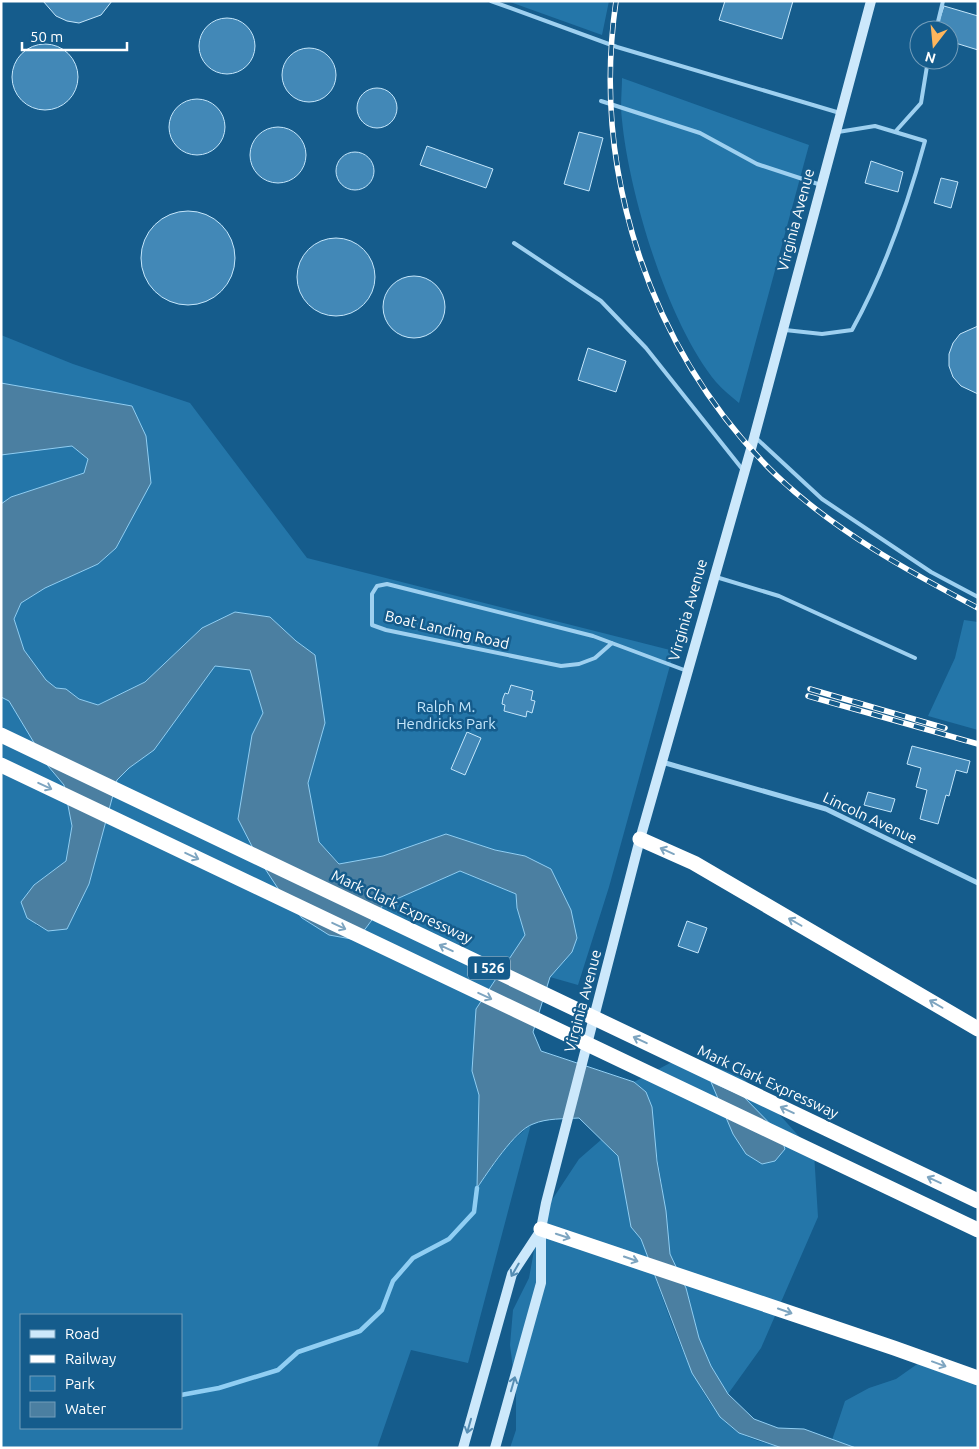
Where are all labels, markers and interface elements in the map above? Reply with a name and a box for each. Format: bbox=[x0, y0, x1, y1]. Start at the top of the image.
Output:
scale bar bbox=[22, 20, 128, 52]
north arrow bbox=[909, 20, 959, 70]
text: 50 m bbox=[30, 28, 63, 45]
text: N bbox=[923, 48, 938, 67]
street label: Virginia Avenue bbox=[774, 167, 817, 273]
street label: Virginia Avenue bbox=[665, 557, 710, 663]
street label: Boat Landing Road bbox=[383, 607, 511, 652]
park label: Ralph M. Hendricks Park bbox=[396, 698, 496, 732]
one-way arrow bbox=[37, 782, 52, 791]
street label: Lincoln Avenue bbox=[820, 788, 920, 847]
one-way arrow bbox=[660, 846, 675, 856]
one-way arrow bbox=[184, 852, 199, 861]
street label: Mark Clark Expressway bbox=[329, 866, 475, 947]
one-way arrow bbox=[789, 917, 803, 927]
one-way arrow bbox=[331, 922, 346, 931]
one-way arrow bbox=[439, 942, 454, 952]
street label: Virginia Avenue bbox=[561, 948, 604, 1054]
road number: I 526 bbox=[468, 956, 510, 980]
one-way arrow bbox=[477, 991, 492, 1001]
one-way arrow bbox=[929, 999, 943, 1009]
one-way arrow bbox=[633, 1035, 648, 1045]
street label: Mark Clark Expressway bbox=[695, 1041, 841, 1122]
one-way arrow bbox=[780, 1105, 795, 1114]
one-way arrow bbox=[927, 1175, 942, 1184]
one-way arrow bbox=[555, 1232, 571, 1241]
one-way arrow bbox=[623, 1254, 639, 1264]
one-way arrow bbox=[510, 1262, 520, 1277]
one-way arrow bbox=[777, 1307, 792, 1316]
legend bbox=[20, 1314, 182, 1429]
text: Road bbox=[65, 1325, 100, 1342]
text: Railway bbox=[65, 1350, 116, 1367]
one-way arrow bbox=[930, 1360, 946, 1369]
text: Park bbox=[65, 1375, 95, 1392]
one-way arrow bbox=[509, 1376, 519, 1392]
text: Water bbox=[65, 1400, 106, 1417]
one-way arrow bbox=[464, 1417, 474, 1433]

